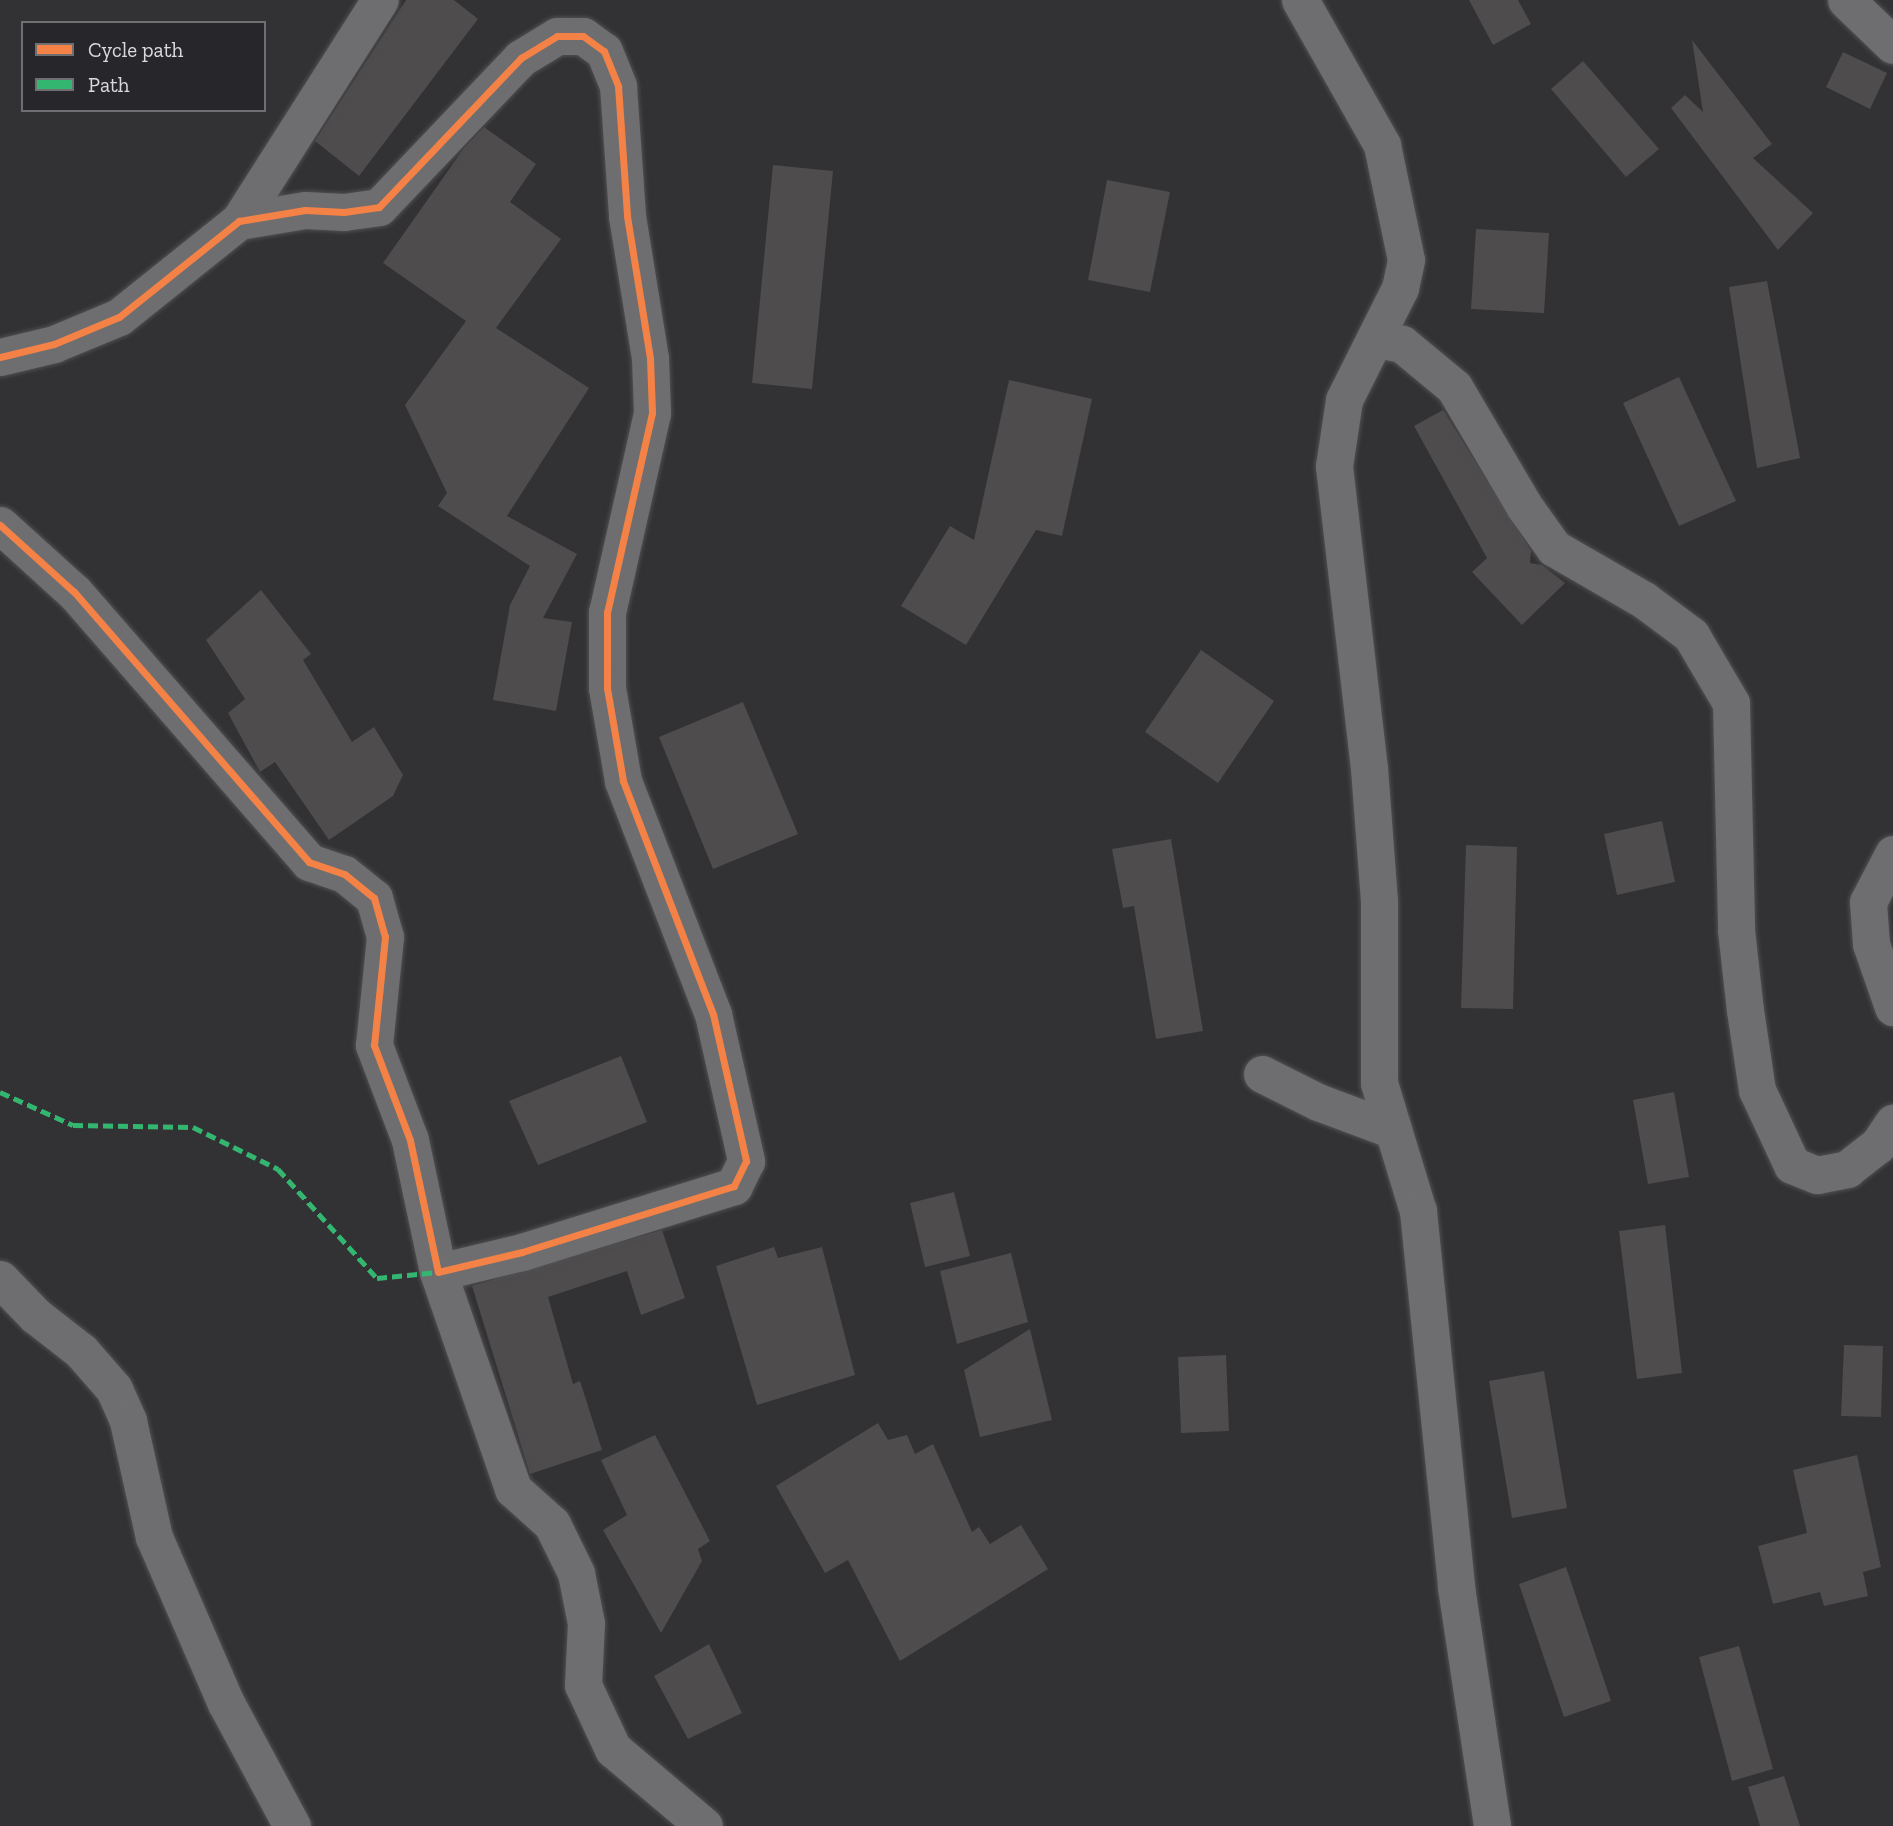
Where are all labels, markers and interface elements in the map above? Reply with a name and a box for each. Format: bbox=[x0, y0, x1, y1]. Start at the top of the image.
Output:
legend bbox=[21, 21, 266, 112]
text: Cycle path bbox=[88, 37, 183, 62]
text: Path bbox=[88, 72, 130, 97]

